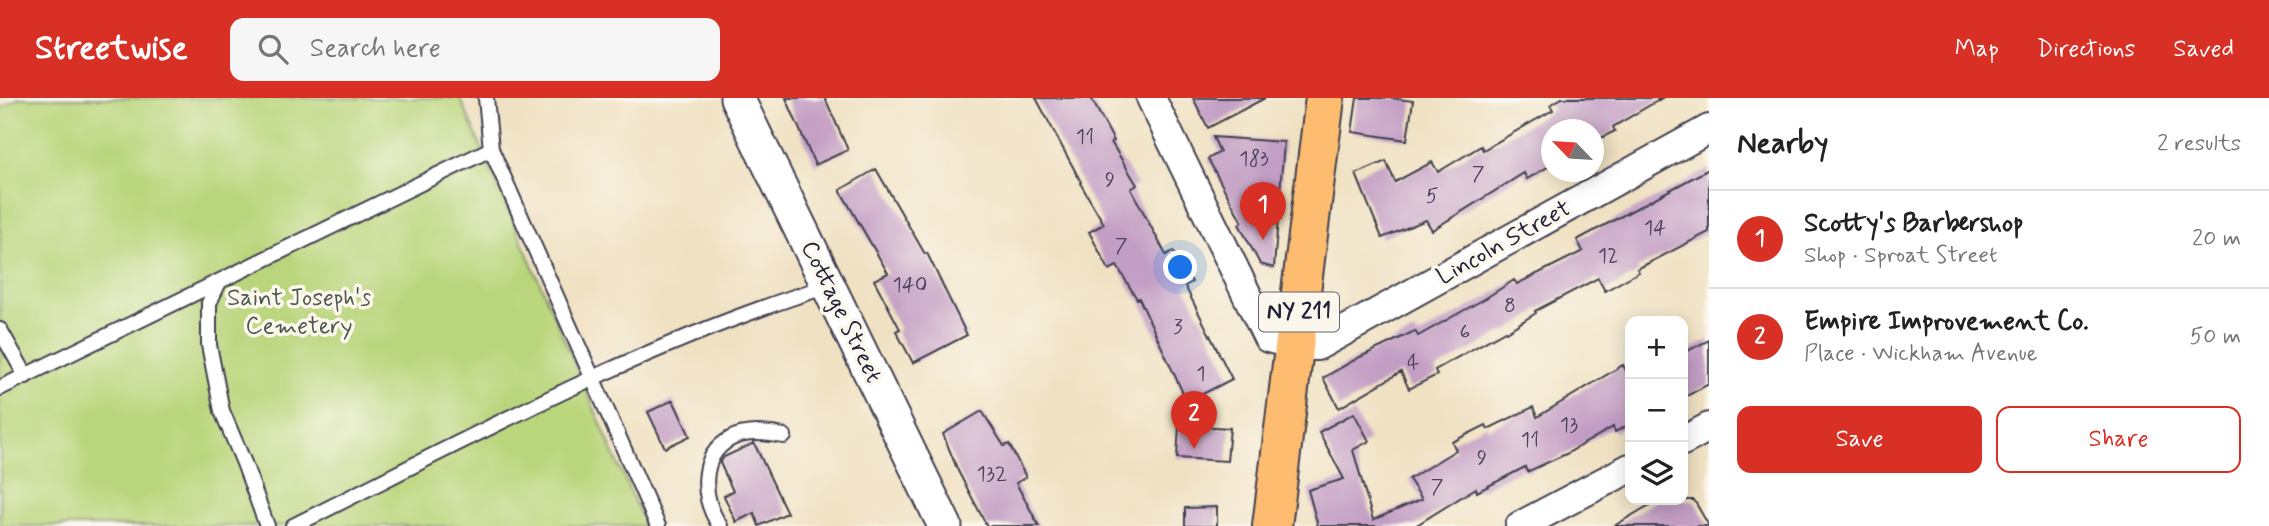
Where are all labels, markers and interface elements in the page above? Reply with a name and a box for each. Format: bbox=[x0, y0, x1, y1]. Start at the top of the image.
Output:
search box bbox=[230, 18, 720, 81]
text: Streetwise bbox=[35, 27, 188, 71]
icon: search bbox=[254, 30, 292, 68]
text: Search here bbox=[310, 32, 441, 66]
text: Map bbox=[1955, 34, 1999, 65]
text: Directions bbox=[2037, 34, 2135, 65]
text: Saved bbox=[2173, 34, 2234, 65]
north arrow bbox=[1541, 119, 1604, 182]
house number: 11 bbox=[1076, 123, 1094, 151]
text: Nearby bbox=[1737, 124, 1828, 163]
text: 2 results bbox=[2157, 129, 2241, 159]
house number: 183 bbox=[1239, 145, 1269, 173]
house number: 7 bbox=[1472, 160, 1485, 188]
house number: 9 bbox=[1105, 166, 1115, 194]
pin: 1 bbox=[1240, 182, 1286, 240]
house number: 5 bbox=[1426, 182, 1438, 210]
street label: Lincoln Street bbox=[1431, 193, 1577, 293]
text: Scotty's Barbershop bbox=[1804, 207, 2024, 241]
house number: 14 bbox=[1644, 214, 1666, 242]
text: 1 bbox=[1755, 224, 1765, 254]
text: 20 m bbox=[2192, 224, 2241, 254]
house number: 7 bbox=[1115, 232, 1128, 260]
street label: Cottage Street bbox=[793, 236, 889, 388]
text: Shop · Sproat Street bbox=[1804, 241, 1998, 271]
house number: 12 bbox=[1598, 242, 1618, 270]
your location bbox=[1163, 250, 1197, 284]
house number: 140 bbox=[893, 271, 927, 299]
park label: Saint Joseph's Cemetery bbox=[227, 283, 371, 342]
house number: 8 bbox=[1504, 292, 1516, 320]
road number: NY 211 bbox=[1259, 293, 1339, 332]
text: Empire Improvement Co. bbox=[1804, 305, 2089, 339]
house number: 3 bbox=[1173, 313, 1183, 341]
map controls bbox=[1625, 316, 1688, 505]
button: + bbox=[1625, 316, 1688, 379]
house number: 6 bbox=[1460, 318, 1470, 346]
text: 2 bbox=[1754, 322, 1766, 352]
text: 50 m bbox=[2190, 322, 2241, 352]
text: Place · Wickham Avenue bbox=[1804, 339, 2038, 369]
house number: 4 bbox=[1407, 349, 1419, 377]
house number: 1 bbox=[1196, 360, 1206, 388]
button: − bbox=[1625, 379, 1688, 442]
pin: 2 bbox=[1171, 391, 1217, 449]
button: Save bbox=[1737, 406, 1982, 473]
button: Share bbox=[1996, 406, 2241, 473]
house number: 13 bbox=[1560, 411, 1578, 439]
house number: 11 bbox=[1521, 426, 1539, 454]
button: layers bbox=[1625, 442, 1688, 505]
house number: 9 bbox=[1477, 444, 1487, 472]
house number: 132 bbox=[977, 460, 1007, 488]
house number: 7 bbox=[1431, 473, 1444, 501]

